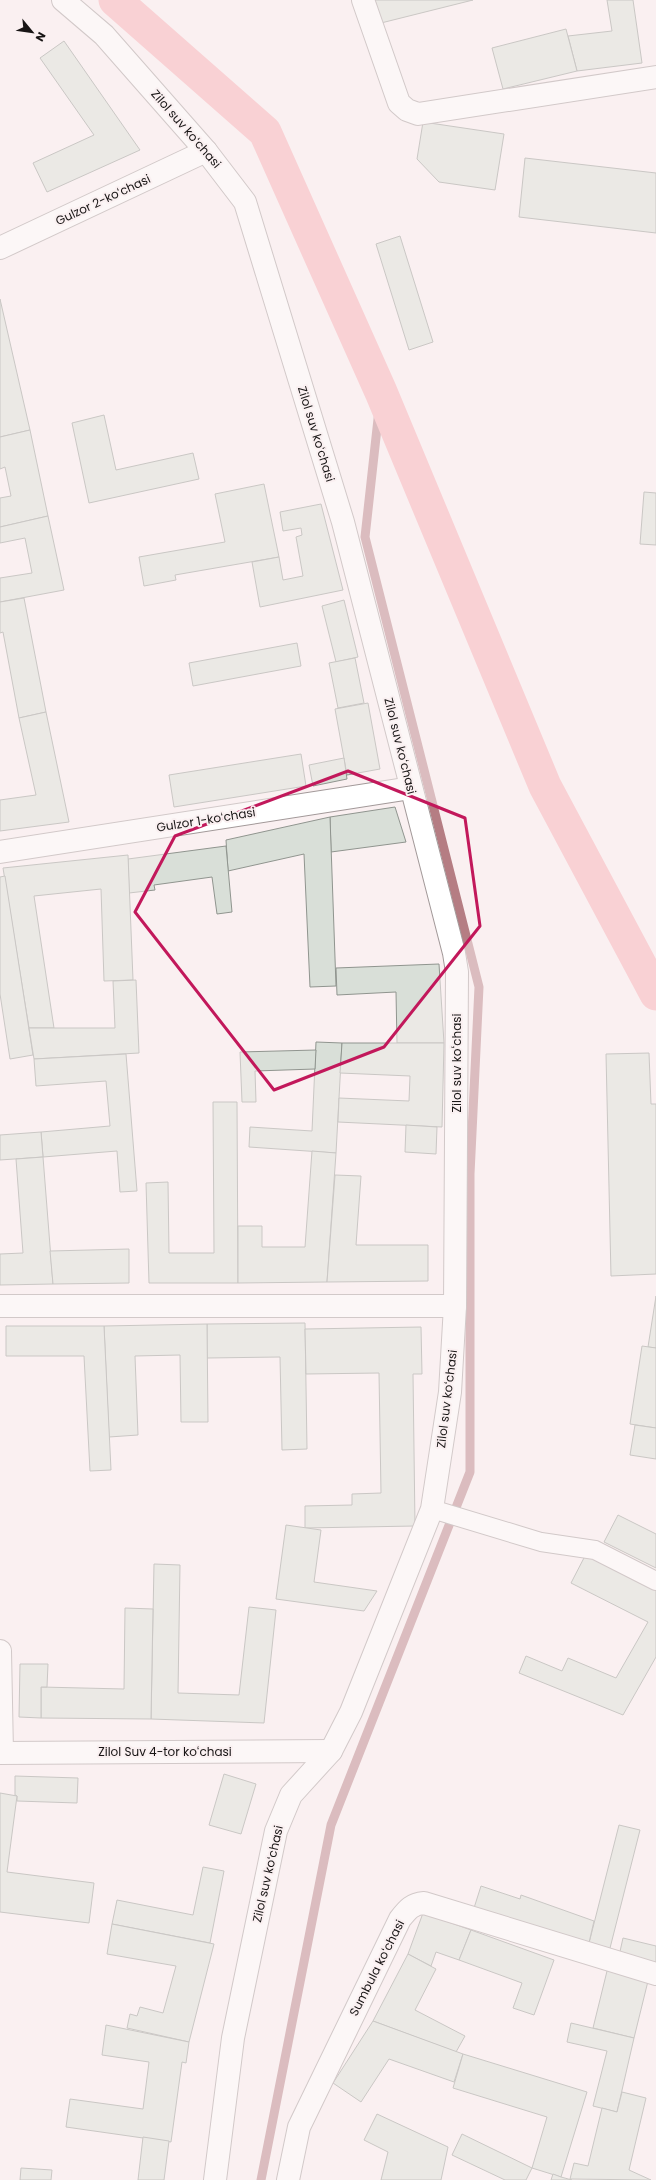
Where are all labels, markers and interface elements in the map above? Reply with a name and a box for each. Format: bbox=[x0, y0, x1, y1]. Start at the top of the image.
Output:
north arrow bbox=[12, 12, 52, 52]
text: N bbox=[32, 29, 50, 44]
street label: Zilol suv koʻchasi bbox=[148, 86, 225, 172]
street label: Gulzor 2-koʻchasi bbox=[52, 170, 153, 229]
street label: Zilol suv koʻchasi bbox=[294, 384, 339, 484]
street label: Zilol suv koʻchasi bbox=[380, 696, 421, 796]
street label: Gulzor 1-koʻchasi bbox=[155, 803, 257, 836]
street label: Zilol suv koʻchasi bbox=[448, 1013, 465, 1112]
street label: Zilol suv koʻchasi bbox=[432, 1349, 461, 1449]
street label: Zilol Suv 4-tor koʻchasi bbox=[98, 1743, 232, 1760]
street label: Zilol suv koʻchasi bbox=[248, 1824, 287, 1924]
street label: Sumbula koʻchasi bbox=[345, 1917, 408, 2019]

